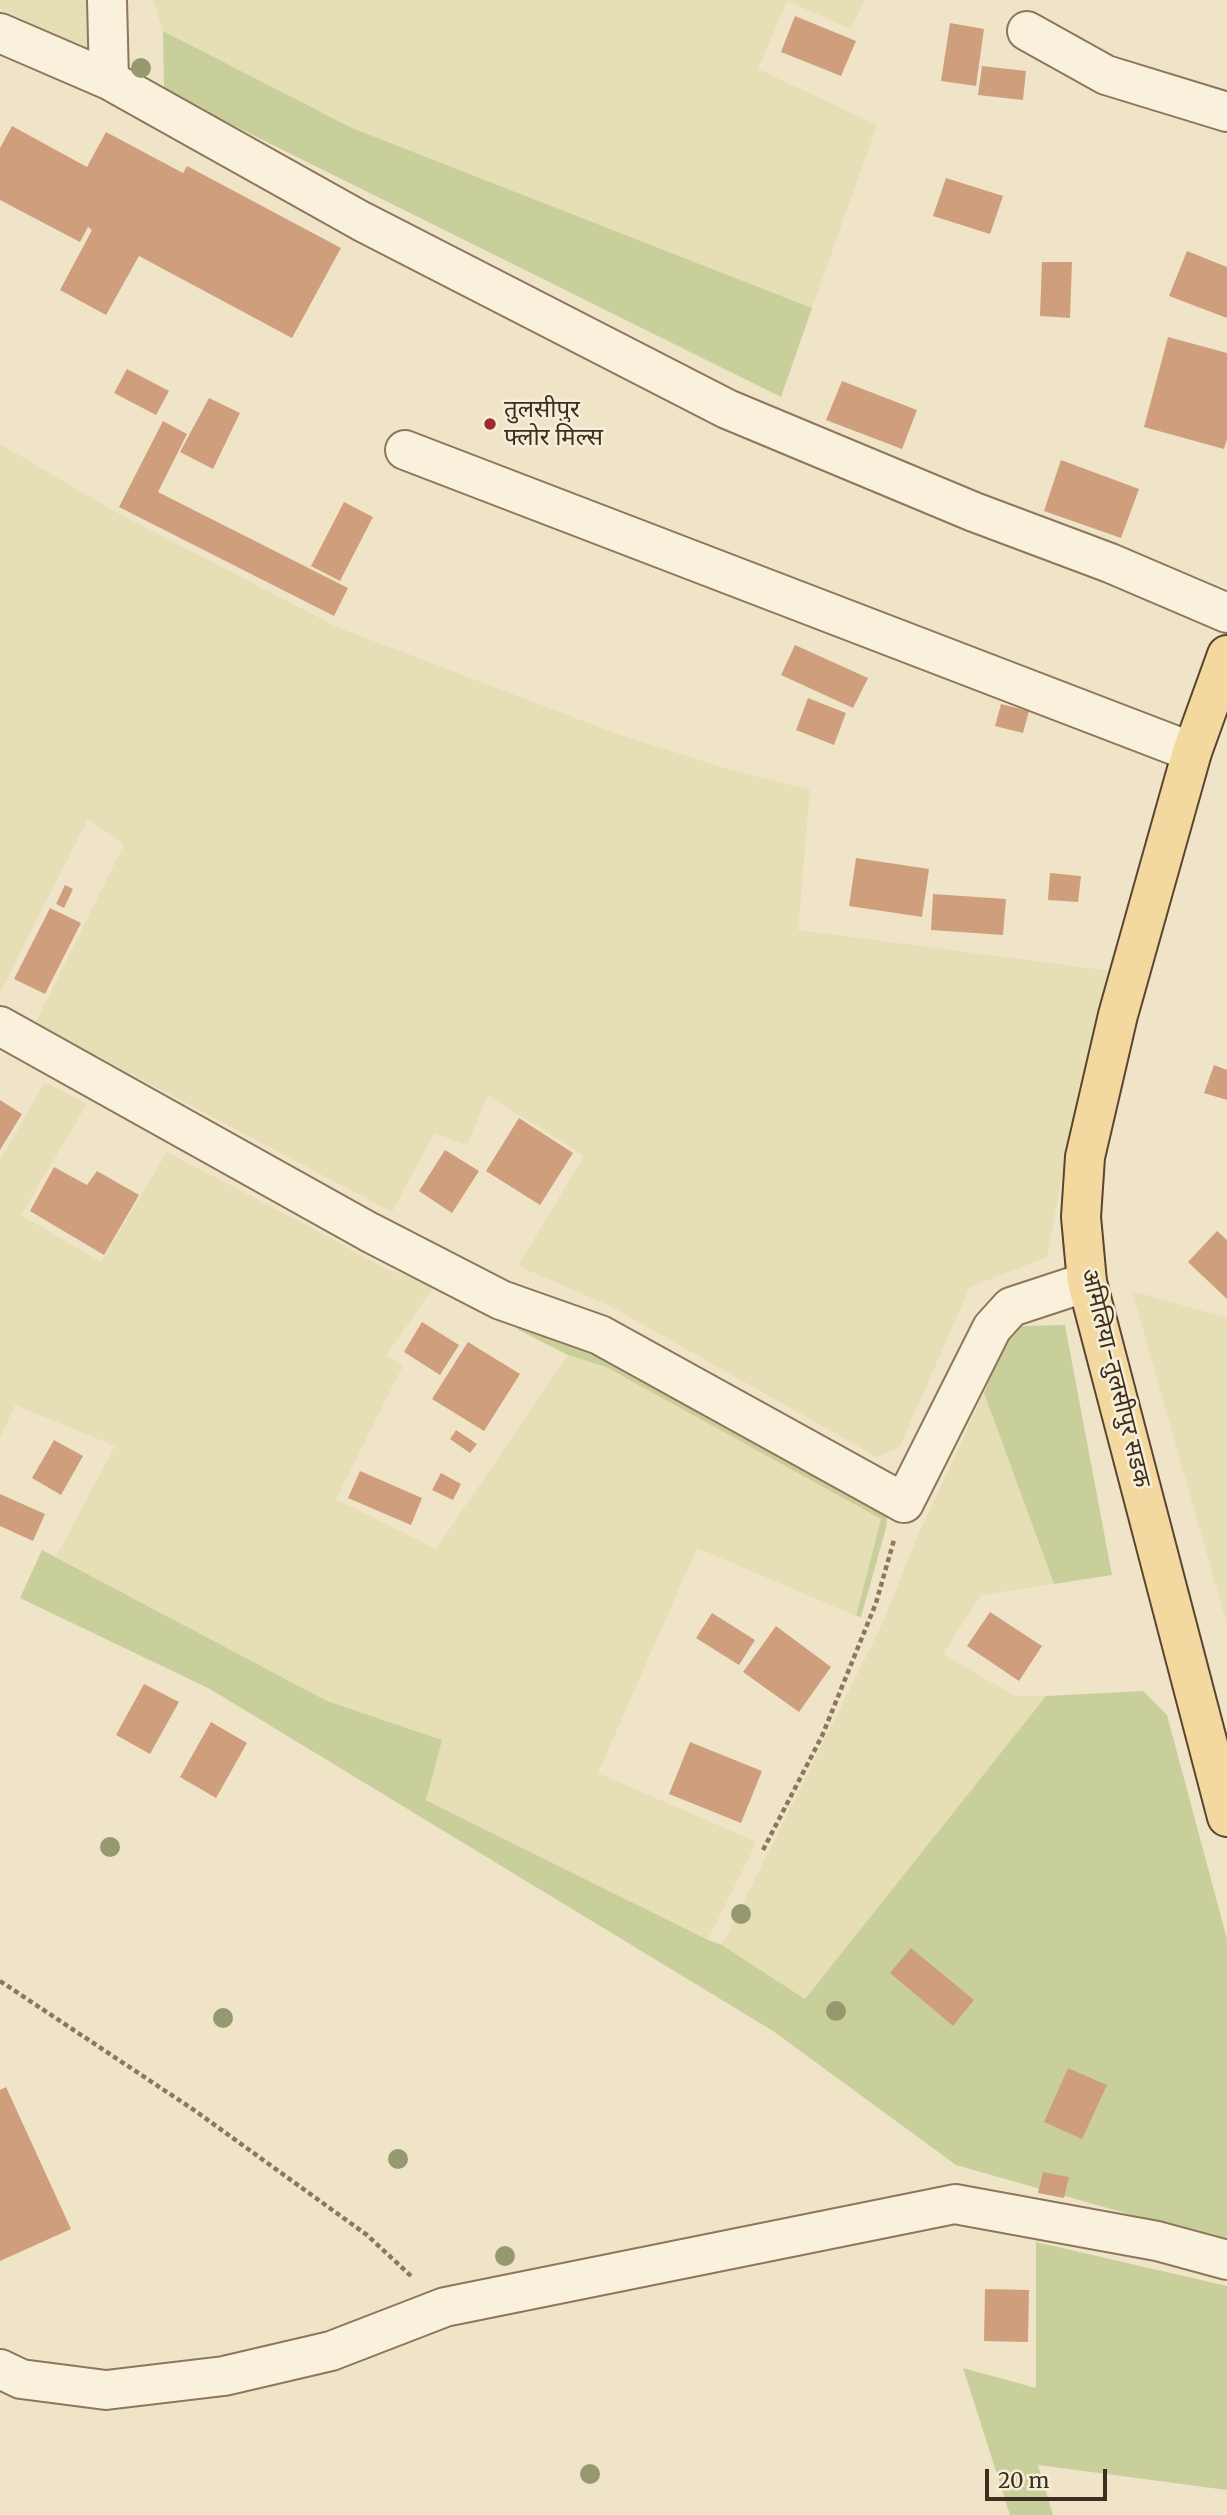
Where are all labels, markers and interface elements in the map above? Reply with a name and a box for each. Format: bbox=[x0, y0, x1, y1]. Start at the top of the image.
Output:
place label: तुलसीपुर फ्लोर मिल्स bbox=[504, 396, 603, 452]
marker: तुलसीपुर फ्लोर मिल्स bbox=[482, 416, 498, 432]
street label: अमिलिया-तुलसीपुर सडक bbox=[1074, 1266, 1156, 1490]
scale bar bbox=[989, 2456, 1112, 2500]
text: 20 m bbox=[998, 2467, 1049, 2494]

